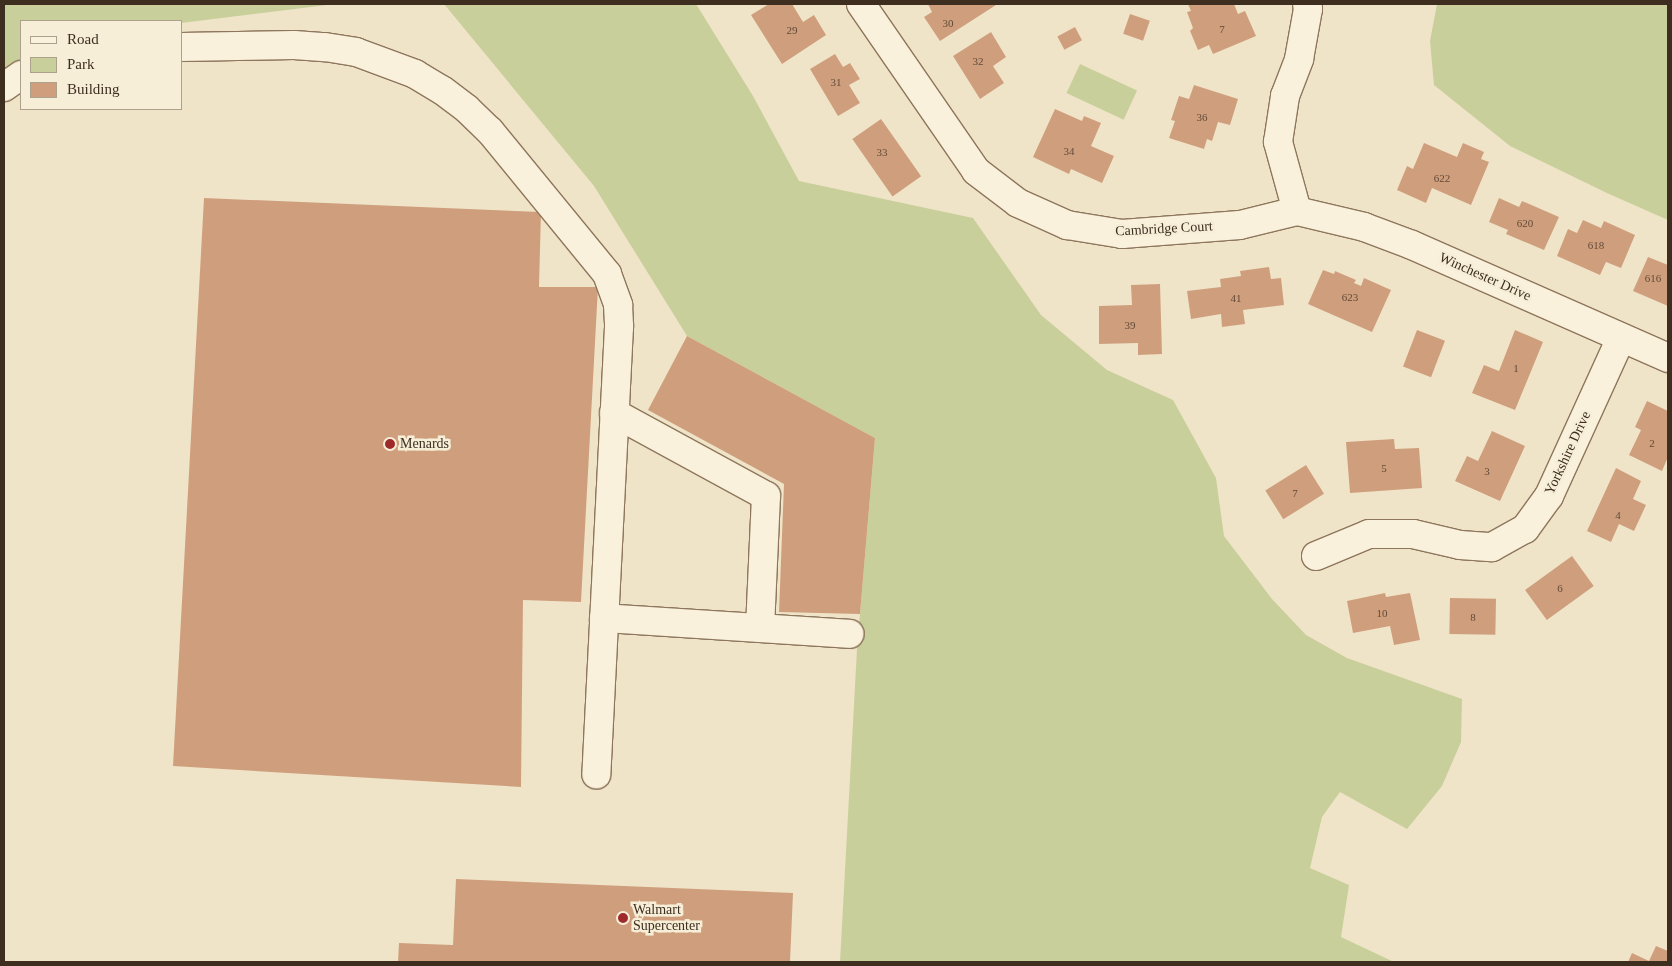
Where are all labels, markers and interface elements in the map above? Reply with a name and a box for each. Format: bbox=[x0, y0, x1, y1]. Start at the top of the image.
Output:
house number: 30 bbox=[942, 16, 954, 30]
legend bbox=[20, 20, 182, 110]
house number: 7 bbox=[1219, 22, 1225, 36]
house number: 29 bbox=[786, 23, 798, 37]
text: Road bbox=[67, 31, 99, 47]
house number: 32 bbox=[972, 54, 984, 68]
text: Park bbox=[67, 56, 95, 72]
house number: 31 bbox=[830, 75, 841, 89]
text: Building bbox=[67, 81, 120, 97]
house number: 36 bbox=[1196, 110, 1208, 124]
house number: 34 bbox=[1064, 144, 1074, 158]
house number: 33 bbox=[876, 145, 888, 159]
house number: 622 bbox=[1434, 171, 1450, 185]
house number: 620 bbox=[1517, 216, 1533, 230]
street label: Cambridge Court bbox=[1115, 218, 1213, 240]
house number: 618 bbox=[1588, 238, 1604, 252]
street label: Winchester Drive bbox=[1437, 249, 1533, 305]
house number: 616 bbox=[1645, 271, 1661, 285]
house number: 623 bbox=[1342, 290, 1358, 304]
house number: 41 bbox=[1230, 291, 1242, 305]
house number: 39 bbox=[1124, 318, 1136, 332]
house number: 1 bbox=[1513, 361, 1519, 375]
street label: Yorkshire Drive bbox=[1541, 409, 1595, 497]
place label: Menards bbox=[400, 436, 449, 452]
house number: 2 bbox=[1649, 436, 1655, 450]
marker: Menards bbox=[384, 438, 396, 450]
house number: 5 bbox=[1381, 461, 1387, 475]
house number: 3 bbox=[1484, 464, 1490, 478]
house number: 7 bbox=[1292, 486, 1298, 500]
house number: 4 bbox=[1615, 508, 1621, 522]
house number: 6 bbox=[1557, 581, 1563, 595]
house number: 10 bbox=[1376, 606, 1388, 620]
house number: 8 bbox=[1470, 610, 1476, 624]
place label: Walmart Supercenter bbox=[633, 902, 700, 934]
marker: Walmart Supercenter bbox=[617, 912, 629, 924]

